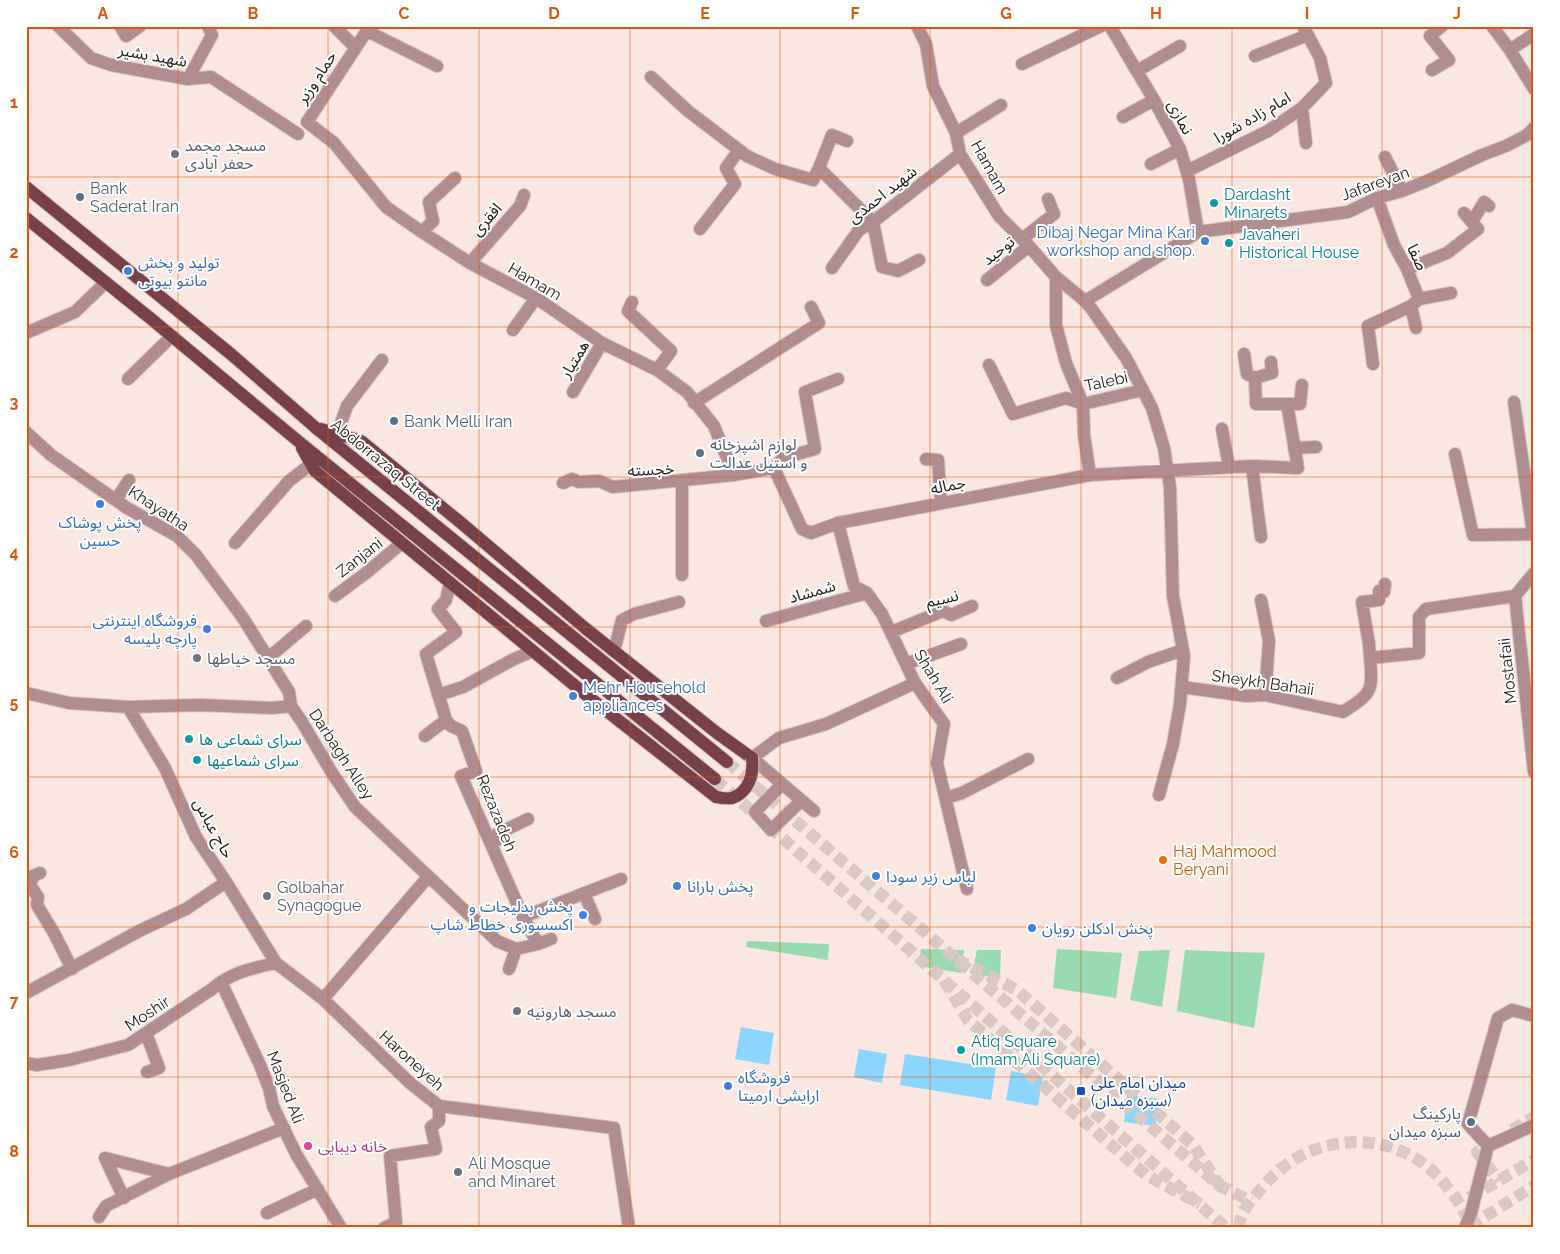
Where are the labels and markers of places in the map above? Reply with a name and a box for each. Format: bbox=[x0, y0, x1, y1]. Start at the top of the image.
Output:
place label: مسجد مجمد حعفر آبادی bbox=[185, 136, 266, 173]
marker: مسجد مجمد حعفر آبادی bbox=[169, 148, 181, 160]
place label: Bank Saderat Iran bbox=[90, 179, 179, 216]
place label: Dardasht Minarets bbox=[1224, 185, 1291, 222]
marker: Bank Saderat Iran bbox=[74, 191, 86, 203]
marker: Dardasht Minarets bbox=[1208, 197, 1220, 209]
place label: Dibaj Negar Mina Kari workshop and shop. bbox=[1036, 223, 1195, 260]
place label: Javaheri Historical House bbox=[1239, 225, 1359, 262]
marker: Dibaj Negar Mina Kari workshop and shop. bbox=[1199, 235, 1211, 247]
marker: Javaheri Historical House bbox=[1223, 237, 1235, 249]
place label: تولید و پخش مانتو بیوتی bbox=[138, 253, 220, 290]
marker: تولید و پخش مانتو بیوتی bbox=[122, 265, 134, 277]
place label: Bank Melli Iran bbox=[404, 412, 512, 431]
marker: Bank Melli Iran bbox=[388, 415, 400, 427]
place label: لوازم اشپزخانه و استیل عدالت bbox=[710, 435, 807, 472]
marker: لوازم اشپزخانه و استیل عدالت bbox=[694, 447, 706, 459]
marker: پخش پوشاک حسین bbox=[94, 498, 106, 510]
place label: پخش پوشاک حسین bbox=[59, 513, 141, 550]
place label: فروشگاه اینترنتی پارچه پلیسه bbox=[93, 611, 197, 649]
marker: فروشگاه اینترنتی پارچه پلیسه bbox=[201, 623, 213, 635]
place label: مسجد خیاطها bbox=[207, 649, 295, 668]
marker: مسجد خیاطها bbox=[191, 652, 203, 664]
place label: Mehr Household appliances bbox=[583, 678, 706, 715]
marker: Mehr Household appliances bbox=[567, 690, 579, 702]
place label: سرای شماعی ها bbox=[199, 730, 302, 749]
marker: سرای شماعی ها bbox=[183, 733, 195, 745]
place label: سرای شماعیها bbox=[207, 751, 299, 770]
marker: سرای شماعیها bbox=[191, 754, 203, 766]
place label: Haj Mahmood Beryani bbox=[1173, 842, 1277, 879]
marker: Haj Mahmood Beryani bbox=[1157, 854, 1169, 866]
place label: لباس زیر سودا bbox=[886, 867, 976, 886]
marker: لباس زیر سودا bbox=[870, 870, 882, 882]
place label: پخش بارانا bbox=[687, 877, 754, 897]
place label: Golbahar Synagogue bbox=[277, 878, 361, 915]
marker: پخش بارانا bbox=[671, 880, 683, 892]
marker: Golbahar Synagogue bbox=[261, 890, 273, 902]
place label: پخش بدلیجات و اکسسوری خطاط شاپ bbox=[431, 897, 573, 935]
marker: پخش بدلیجات و اکسسوری خطاط شاپ bbox=[577, 909, 589, 921]
place label: پخش ادکلن رویان bbox=[1042, 919, 1153, 939]
marker: پخش ادکلن رویان bbox=[1026, 922, 1038, 934]
place label: مسجد هارونیه bbox=[527, 1002, 617, 1021]
marker: مسجد هارونیه bbox=[511, 1005, 523, 1017]
place label: Atiq Square (Imam Ali Square) bbox=[971, 1032, 1100, 1069]
marker: Atiq Square (Imam Ali Square) bbox=[955, 1044, 967, 1056]
place label: فروشگاه ارایشی ارمیتا bbox=[738, 1068, 819, 1105]
place label: میدان امام علی (سبزه میدان) bbox=[1091, 1073, 1186, 1110]
marker: فروشگاه ارایشی ارمیتا bbox=[722, 1080, 734, 1092]
marker: میدان امام علی (سبزه میدان) bbox=[1075, 1085, 1087, 1097]
place label: پارکینگ سبزه میدان bbox=[1389, 1104, 1461, 1141]
marker: پارکینگ سبزه میدان bbox=[1465, 1116, 1477, 1128]
place label: خانه دیبایی bbox=[318, 1137, 387, 1156]
marker: خانه دیبایی bbox=[302, 1140, 314, 1152]
place label: Ali Mosque and Minaret bbox=[468, 1154, 556, 1191]
marker: Ali Mosque and Minaret bbox=[452, 1166, 464, 1178]

